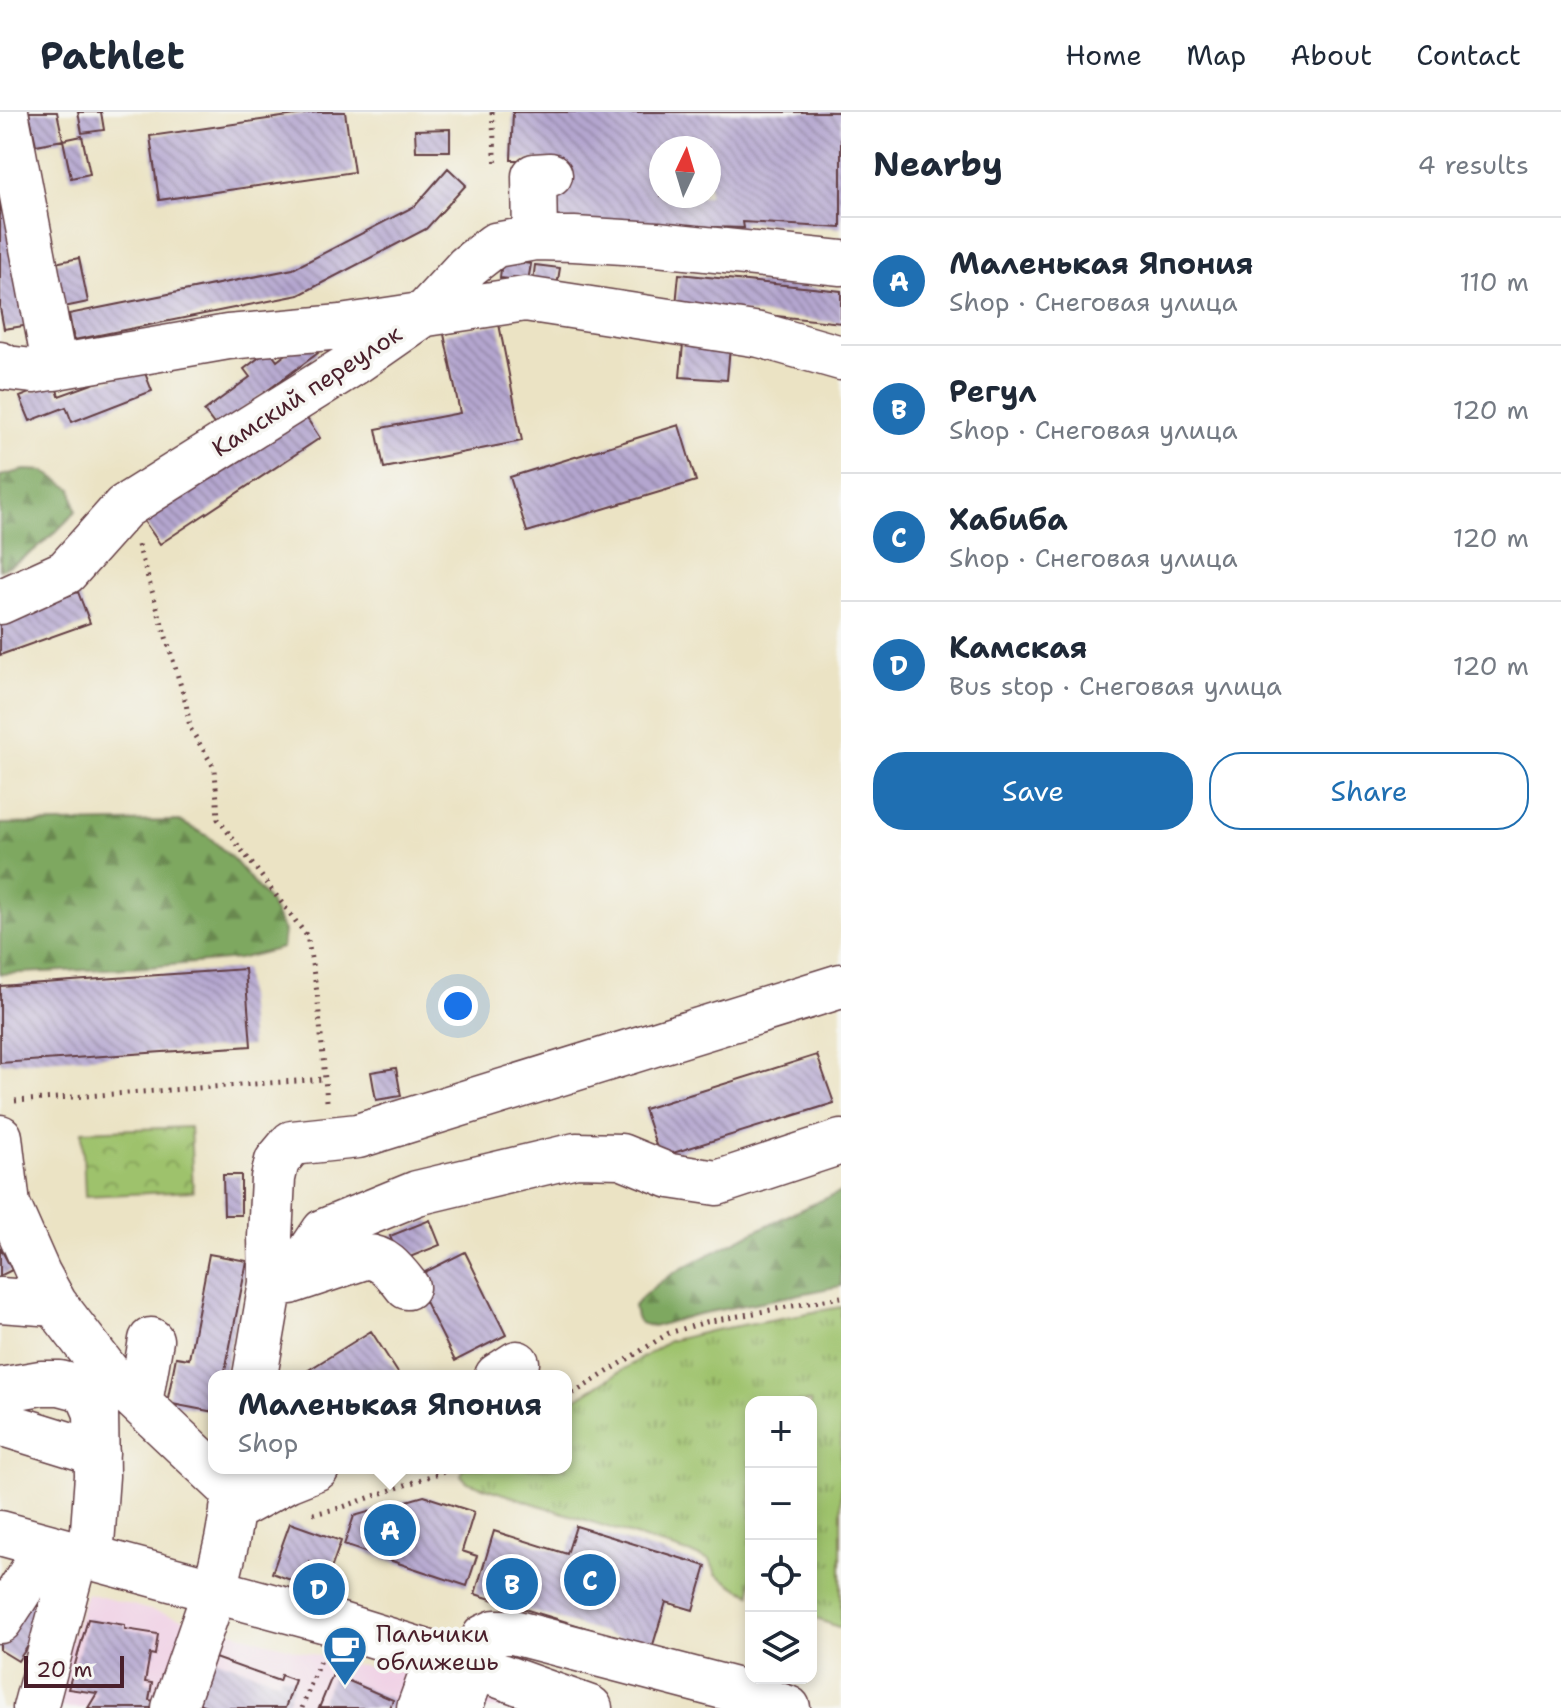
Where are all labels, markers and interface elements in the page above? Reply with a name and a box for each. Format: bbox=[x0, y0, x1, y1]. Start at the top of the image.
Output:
text: Pathlet bbox=[40, 30, 185, 81]
text: Home bbox=[1065, 36, 1142, 74]
text: Map bbox=[1186, 36, 1246, 74]
text: About bbox=[1290, 36, 1372, 74]
text: Contact bbox=[1416, 36, 1521, 74]
north arrow bbox=[649, 136, 721, 208]
text: Nearby bbox=[873, 141, 1003, 187]
text: 4 results bbox=[1417, 147, 1529, 182]
text: Маленькая Япония bbox=[949, 243, 1254, 284]
text: A bbox=[889, 264, 909, 299]
text: 110 m bbox=[1459, 264, 1529, 299]
text: Shop · Снеговая улица bbox=[949, 284, 1238, 319]
street label: Камский переулок bbox=[206, 318, 408, 464]
text: Регул bbox=[949, 371, 1036, 412]
text: B bbox=[891, 392, 907, 427]
text: 120 m bbox=[1453, 392, 1529, 427]
text: Shop · Снеговая улица bbox=[949, 412, 1238, 447]
text: Хабиба bbox=[949, 499, 1068, 540]
text: C bbox=[891, 520, 907, 555]
text: 120 m bbox=[1453, 520, 1529, 555]
text: Shop · Снеговая улица bbox=[949, 540, 1238, 575]
text: Камская bbox=[949, 627, 1088, 668]
text: D bbox=[890, 648, 908, 683]
text: 120 m bbox=[1453, 648, 1529, 683]
text: Bus stop · Снеговая улица bbox=[949, 668, 1282, 703]
button: Save bbox=[873, 752, 1193, 830]
button: Share bbox=[1209, 752, 1529, 830]
your location bbox=[438, 986, 478, 1026]
popup bbox=[208, 1370, 572, 1474]
text: Маленькая Япония bbox=[238, 1384, 542, 1425]
map controls bbox=[745, 1396, 817, 1684]
button: + bbox=[745, 1396, 817, 1468]
text: Shop bbox=[238, 1425, 298, 1460]
button: − bbox=[745, 1468, 817, 1540]
pin: A bbox=[364, 1500, 416, 1560]
button: locate bbox=[745, 1540, 817, 1612]
pin: C bbox=[564, 1550, 616, 1610]
pin: B bbox=[486, 1554, 538, 1614]
pin: D bbox=[293, 1559, 345, 1619]
button: layers bbox=[745, 1612, 817, 1684]
place label: Пальчики оближешь bbox=[376, 1618, 499, 1678]
cafe icon: Пальчики оближешь bbox=[321, 1624, 369, 1687]
scale bar bbox=[24, 1652, 124, 1688]
text: 20 m bbox=[36, 1655, 93, 1684]

